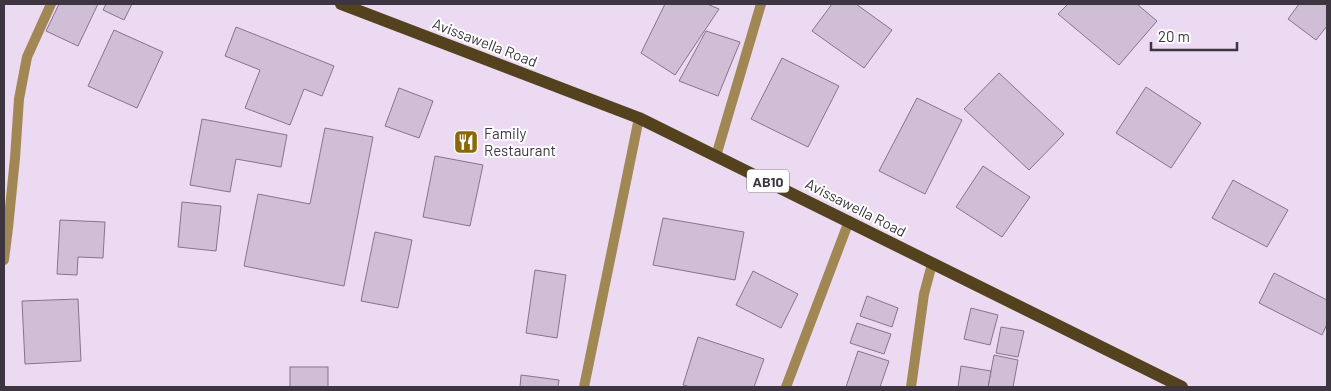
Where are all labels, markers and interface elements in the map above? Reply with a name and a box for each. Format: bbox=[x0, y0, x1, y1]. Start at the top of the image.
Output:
street label: Avissawella Road bbox=[430, 14, 540, 70]
scale bar bbox=[1151, 20, 1237, 52]
text: 20 m bbox=[1158, 27, 1190, 45]
place label: Family Restaurant bbox=[484, 124, 556, 159]
restaurant icon: Family Restaurant bbox=[453, 129, 479, 155]
road number: AB10 bbox=[747, 170, 789, 192]
street label: Avissawella Road bbox=[803, 174, 909, 240]

